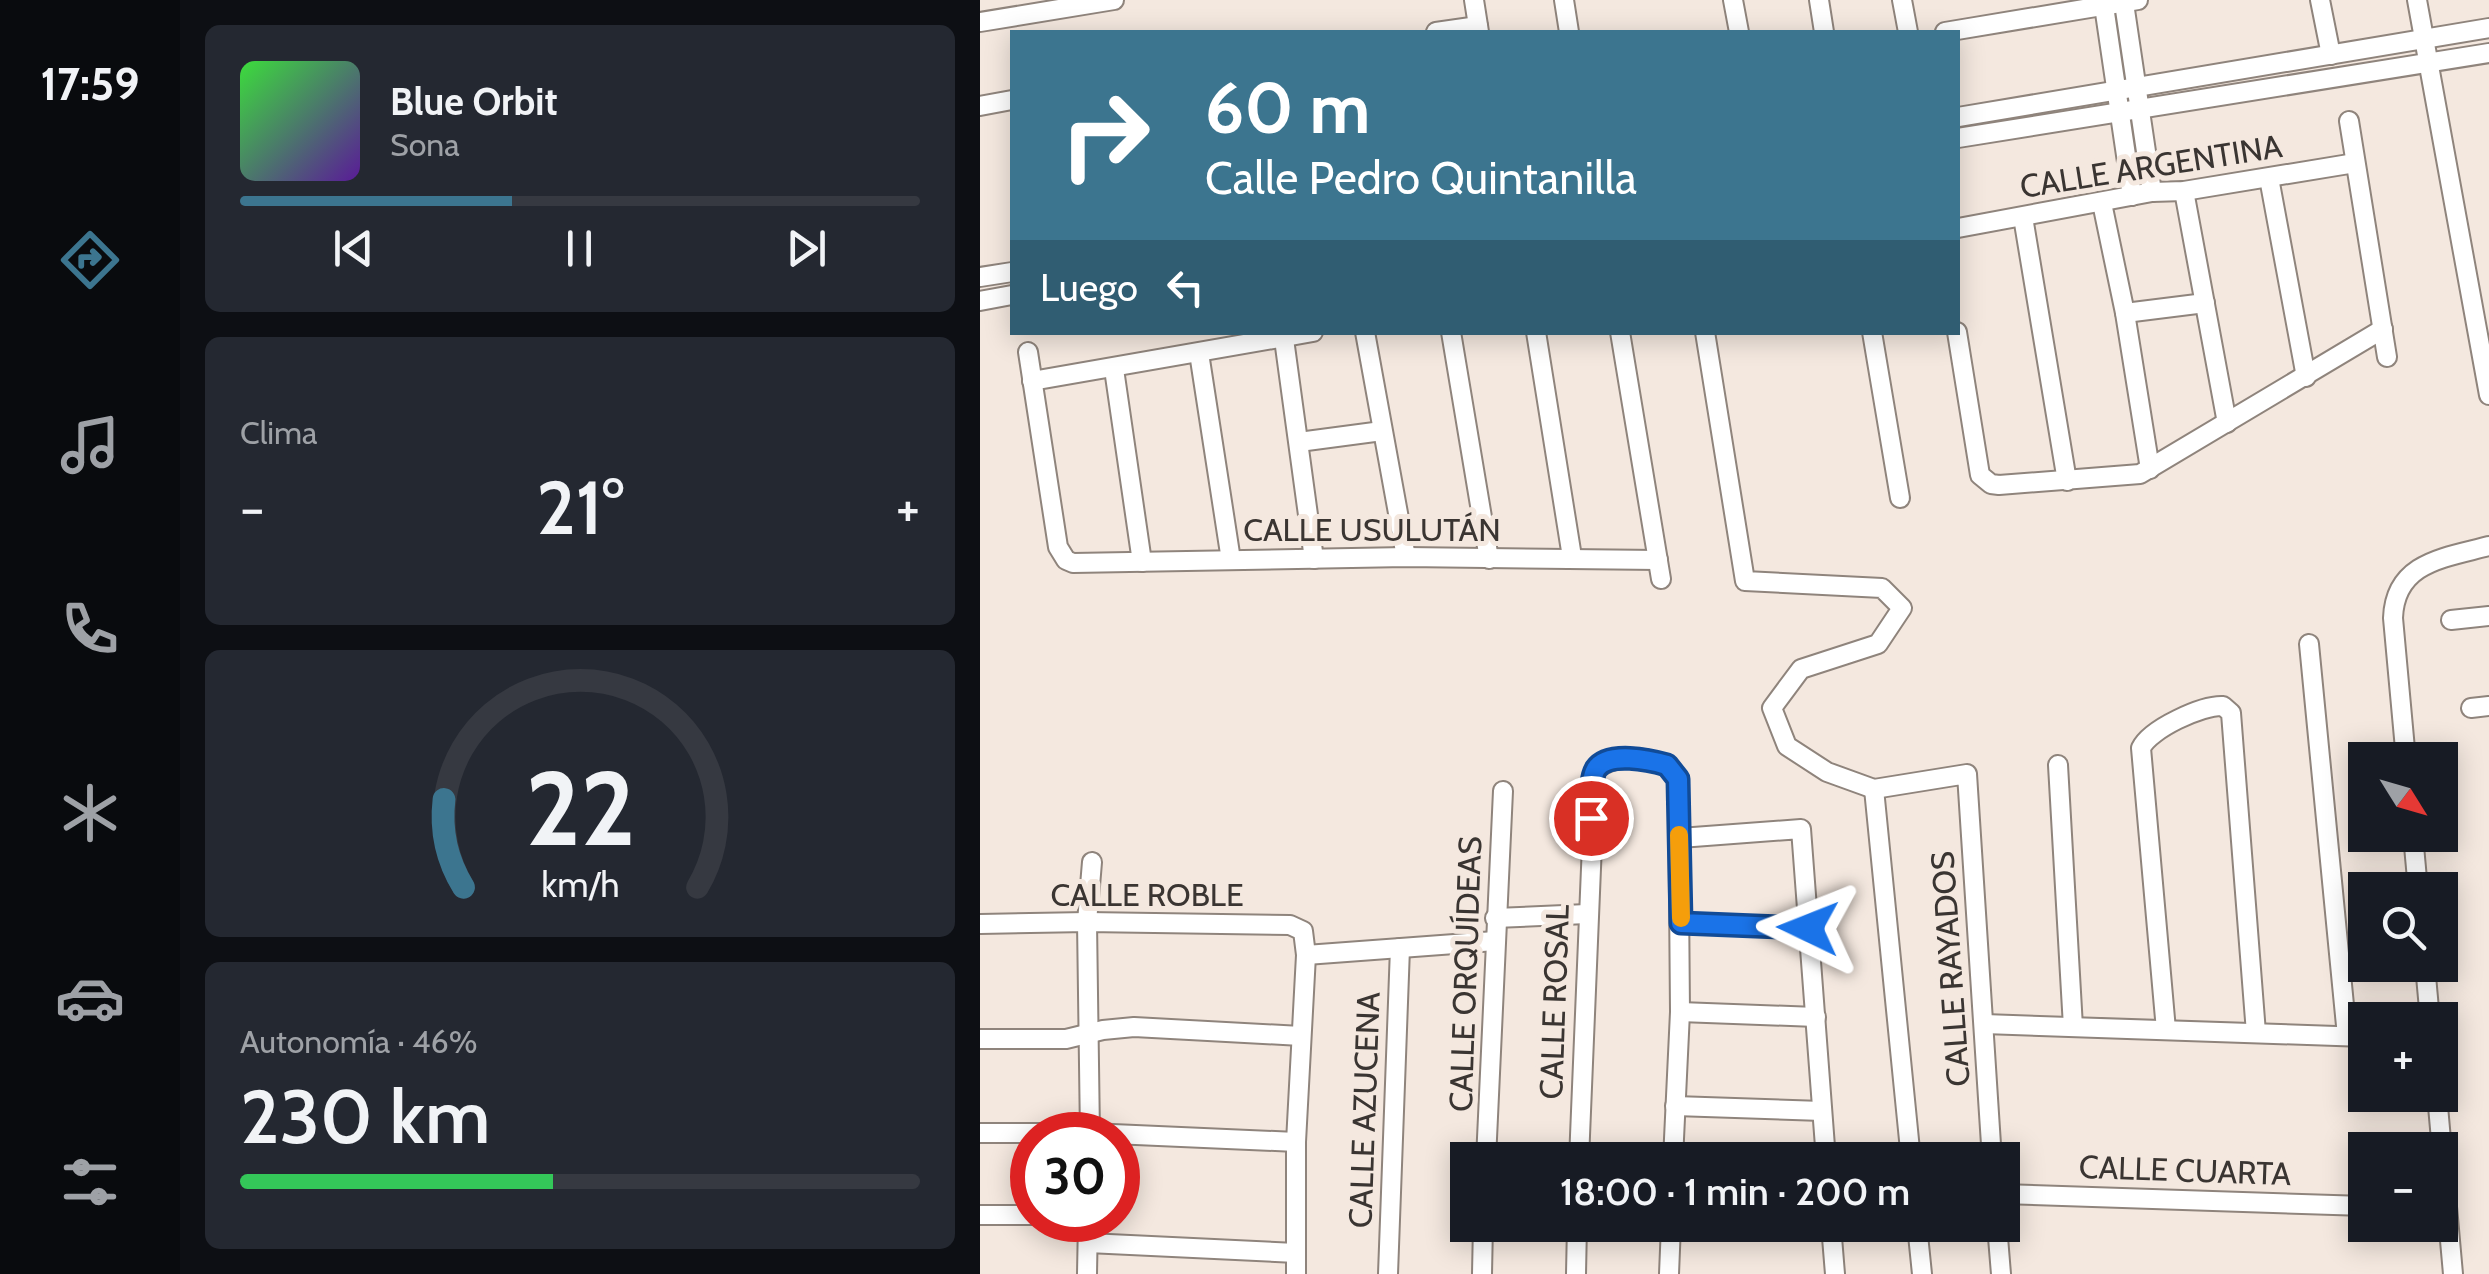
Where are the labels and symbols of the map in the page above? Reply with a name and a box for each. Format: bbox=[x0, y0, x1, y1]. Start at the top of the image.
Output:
street label: CALLE ARGENTINA bbox=[2017, 126, 2285, 206]
street label: CALLE USULUTÁN bbox=[1243, 510, 1501, 549]
north arrow bbox=[2348, 742, 2458, 852]
pin bbox=[1549, 776, 1634, 861]
street label: CALLE ORQUÍDEAS bbox=[1441, 836, 1489, 1112]
street label: CALLE RAYADOS bbox=[1922, 850, 1978, 1088]
street label: CALLE ROBLE bbox=[1050, 875, 1244, 914]
position arrow bbox=[1756, 876, 1860, 980]
street label: CALLE ROSAL bbox=[1531, 904, 1577, 1100]
street label: CALLE AZUCENA bbox=[1340, 991, 1388, 1229]
speed limit sign: 30 bbox=[1010, 1112, 1140, 1242]
street label: CALLE CUARTA bbox=[2078, 1147, 2292, 1193]

